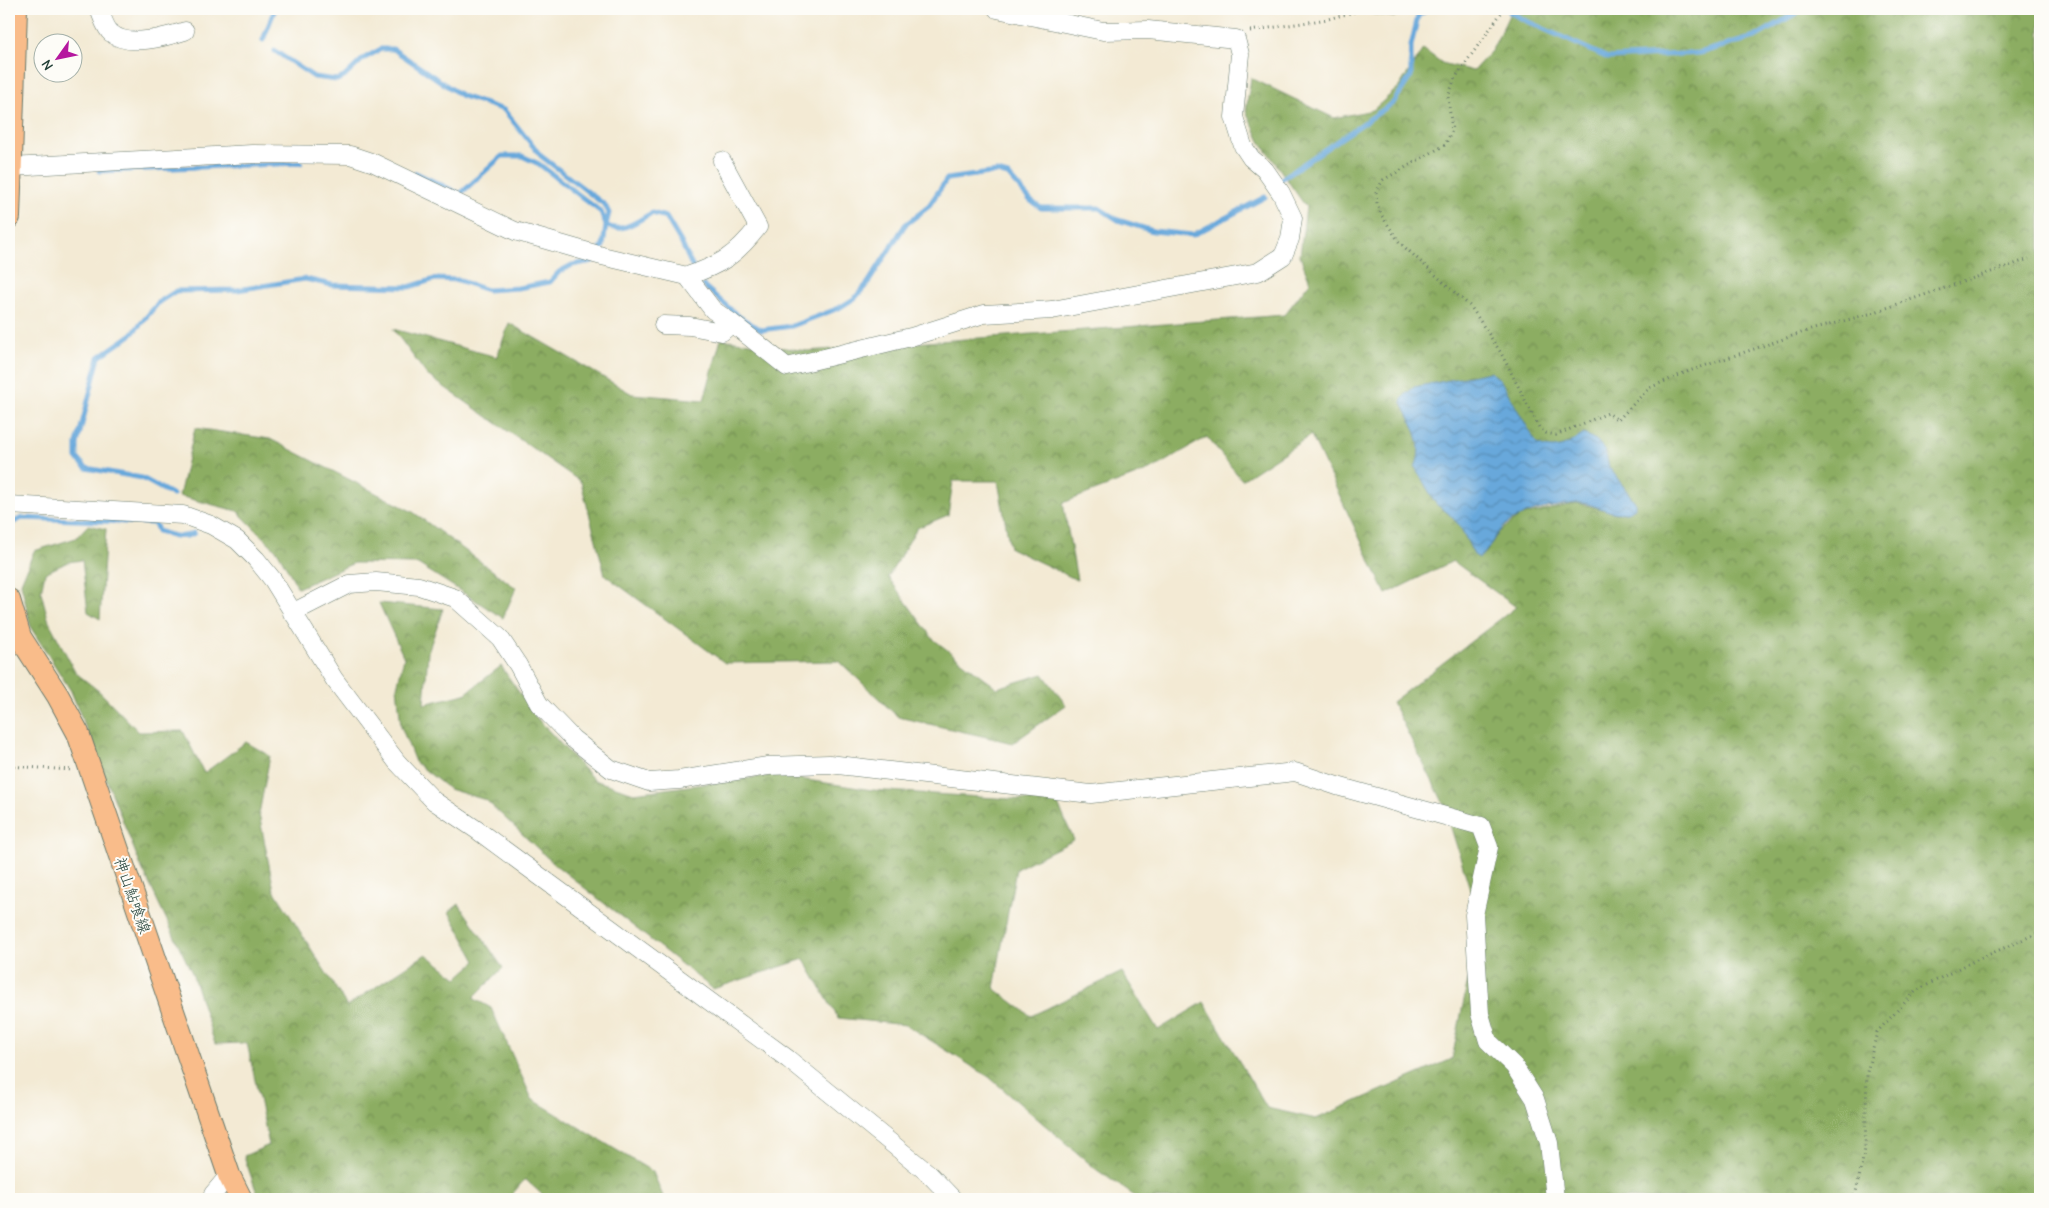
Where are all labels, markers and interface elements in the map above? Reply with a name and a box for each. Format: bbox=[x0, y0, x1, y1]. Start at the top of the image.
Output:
north arrow bbox=[32, 32, 82, 82]
text: N bbox=[38, 56, 57, 73]
street label: 神山鮎喰線 bbox=[111, 855, 154, 936]

